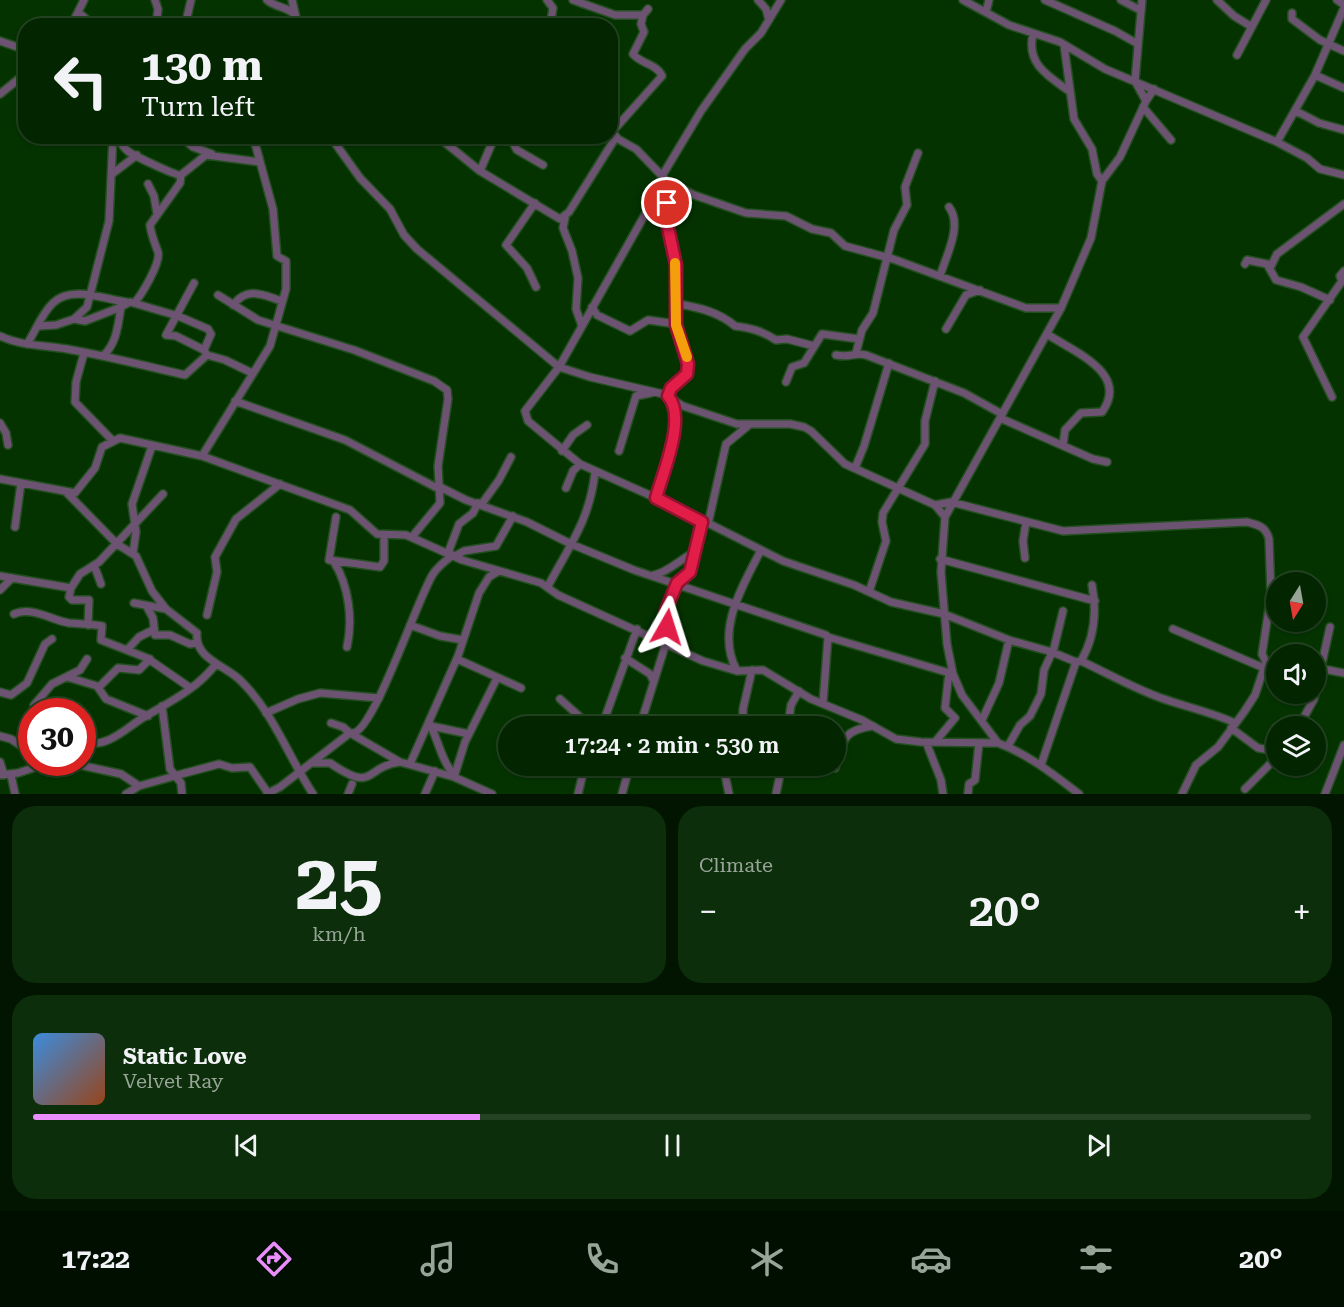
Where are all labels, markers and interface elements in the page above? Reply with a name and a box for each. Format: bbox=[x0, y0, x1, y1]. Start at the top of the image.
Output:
text: 130 m bbox=[141, 41, 263, 90]
icon: left bbox=[42, 42, 120, 120]
text: Turn left bbox=[141, 91, 255, 123]
pin bbox=[641, 177, 692, 228]
icon: arrive bbox=[650, 186, 683, 219]
north arrow bbox=[1266, 572, 1326, 632]
map controls bbox=[1266, 572, 1326, 776]
position arrow bbox=[635, 595, 699, 659]
button: sound bbox=[1266, 644, 1326, 704]
speed limit sign: 30 bbox=[18, 698, 96, 776]
button: layers bbox=[1266, 716, 1326, 776]
text: 17:24 · 2 min · 530 m bbox=[565, 733, 779, 758]
text: 25 bbox=[295, 837, 383, 928]
text: Climate bbox=[699, 853, 773, 877]
text: 20° bbox=[969, 884, 1041, 937]
text: − bbox=[699, 892, 717, 931]
text: + bbox=[1293, 892, 1311, 931]
text: km/h bbox=[312, 922, 366, 946]
text: Static Love bbox=[123, 1044, 247, 1069]
text: Velvet Ray bbox=[123, 1069, 223, 1093]
icon: previous bbox=[230, 1129, 263, 1162]
icon: pause bbox=[656, 1129, 689, 1162]
icon: next bbox=[1082, 1129, 1115, 1162]
icon: directions bbox=[253, 1238, 295, 1280]
icon: music bbox=[417, 1238, 459, 1280]
icon: phone bbox=[581, 1238, 623, 1280]
icon: climate bbox=[746, 1238, 788, 1280]
icon: car bbox=[910, 1238, 952, 1280]
icon: filters bbox=[1075, 1238, 1117, 1280]
text: 17:22 bbox=[61, 1243, 130, 1275]
text: 20° bbox=[1239, 1243, 1283, 1275]

